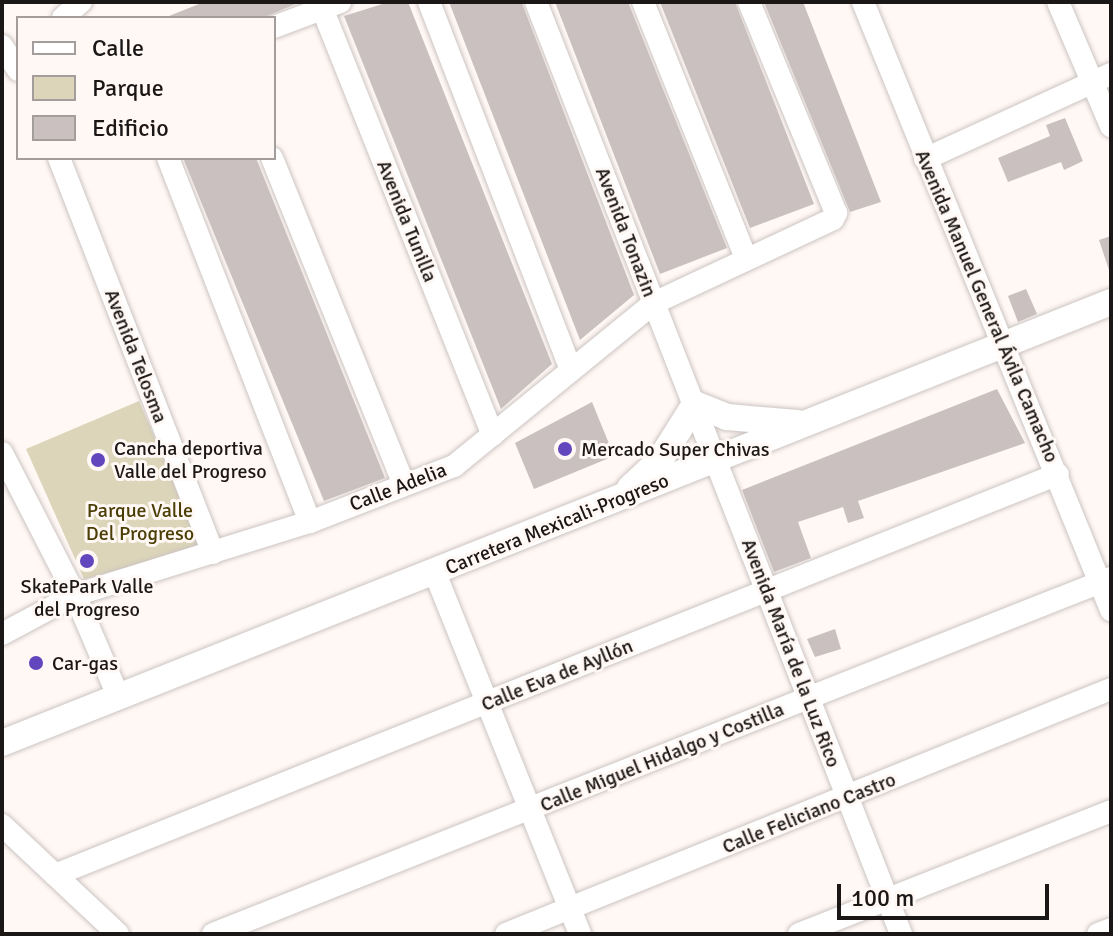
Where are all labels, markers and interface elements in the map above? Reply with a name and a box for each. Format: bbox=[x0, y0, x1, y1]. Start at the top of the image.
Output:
legend bbox=[16, 16, 276, 160]
text: Calle bbox=[92, 33, 144, 63]
text: Parque bbox=[92, 73, 164, 103]
text: Edificio bbox=[92, 113, 169, 143]
street label: Avenida Manuel General Ávila Camacho bbox=[910, 146, 1064, 466]
street label: Avenida Tunilla bbox=[372, 157, 442, 285]
street label: Avenida Tonazin bbox=[590, 164, 662, 300]
street label: Avenida Telosma bbox=[99, 286, 173, 426]
place label: Cancha deportiva Valle del Progreso bbox=[114, 436, 267, 483]
place label: Mercado Super Chivas bbox=[581, 437, 770, 461]
marker: Mercado Super Chivas bbox=[556, 440, 574, 458]
marker: Cancha deportiva Valle del Progreso bbox=[89, 451, 107, 469]
street label: Calle Adelia bbox=[346, 458, 450, 516]
street label: Carretera Mexicali-Progreso bbox=[442, 468, 672, 580]
park label: Parque Valle Del Progreso bbox=[86, 499, 194, 546]
street label: Avenida María de la Luz Rico bbox=[736, 535, 846, 771]
marker: SkatePark Valle del Progreso bbox=[78, 552, 96, 570]
place label: SkatePark Valle del Progreso bbox=[21, 574, 153, 621]
street label: Calle Eva de Ayllón bbox=[478, 634, 636, 716]
place label: Car-gas bbox=[52, 651, 118, 675]
marker: Car-gas bbox=[27, 654, 45, 672]
street label: Calle Miguel Hidalgo y Costilla bbox=[537, 697, 787, 817]
street label: Calle Feliciano Castro bbox=[719, 767, 899, 859]
scale bar bbox=[841, 868, 1053, 918]
text: 100 m bbox=[851, 883, 914, 913]

